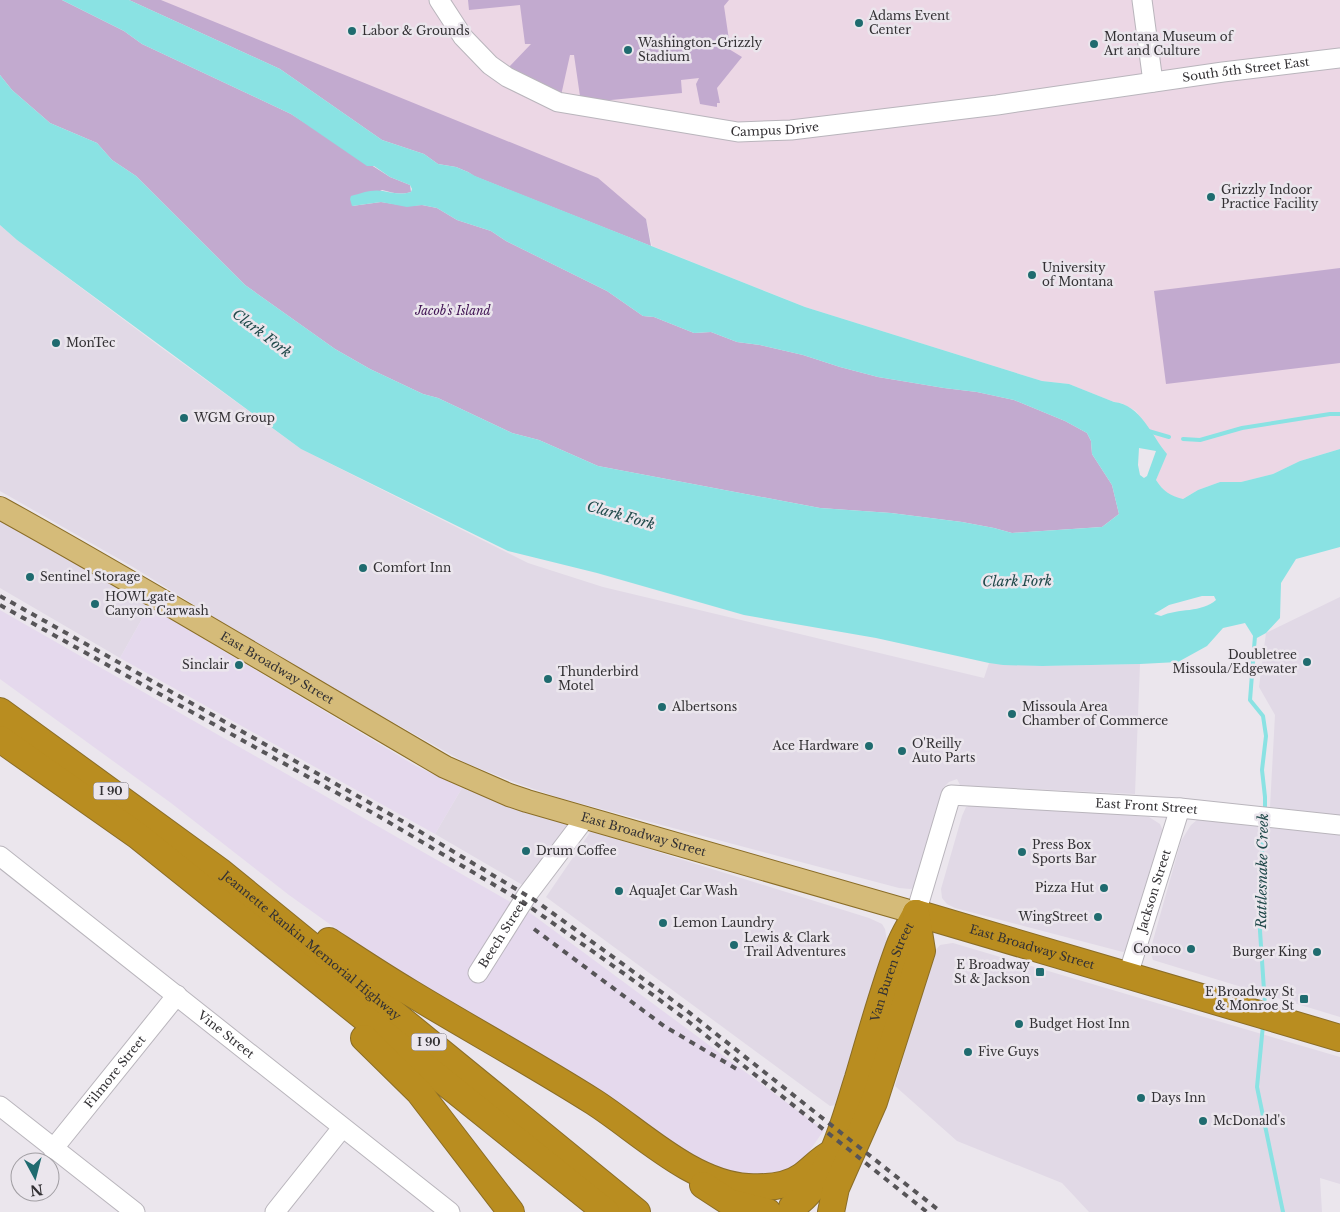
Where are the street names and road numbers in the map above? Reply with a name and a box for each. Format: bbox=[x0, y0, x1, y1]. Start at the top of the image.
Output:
street label: South 5th Street East bbox=[1181, 54, 1311, 85]
street label: Campus Drive bbox=[730, 119, 820, 139]
street label: East Broadway Street bbox=[218, 628, 337, 707]
road number: I 90 bbox=[94, 782, 128, 799]
street label: East Front Street bbox=[1095, 795, 1199, 817]
street label: East Broadway Street bbox=[579, 809, 708, 859]
street label: Jackson Street bbox=[1133, 847, 1174, 936]
street label: Jeannette Rankin Memorial Highway bbox=[217, 866, 405, 1023]
street label: Beech Street bbox=[475, 897, 529, 971]
street label: Van Buren Street bbox=[867, 919, 917, 1024]
street label: East Broadway Street bbox=[968, 921, 1097, 972]
street label: Vine Street bbox=[194, 1007, 258, 1062]
street label: Filmore Street bbox=[81, 1032, 149, 1111]
road number: I 90 bbox=[412, 1034, 446, 1050]

